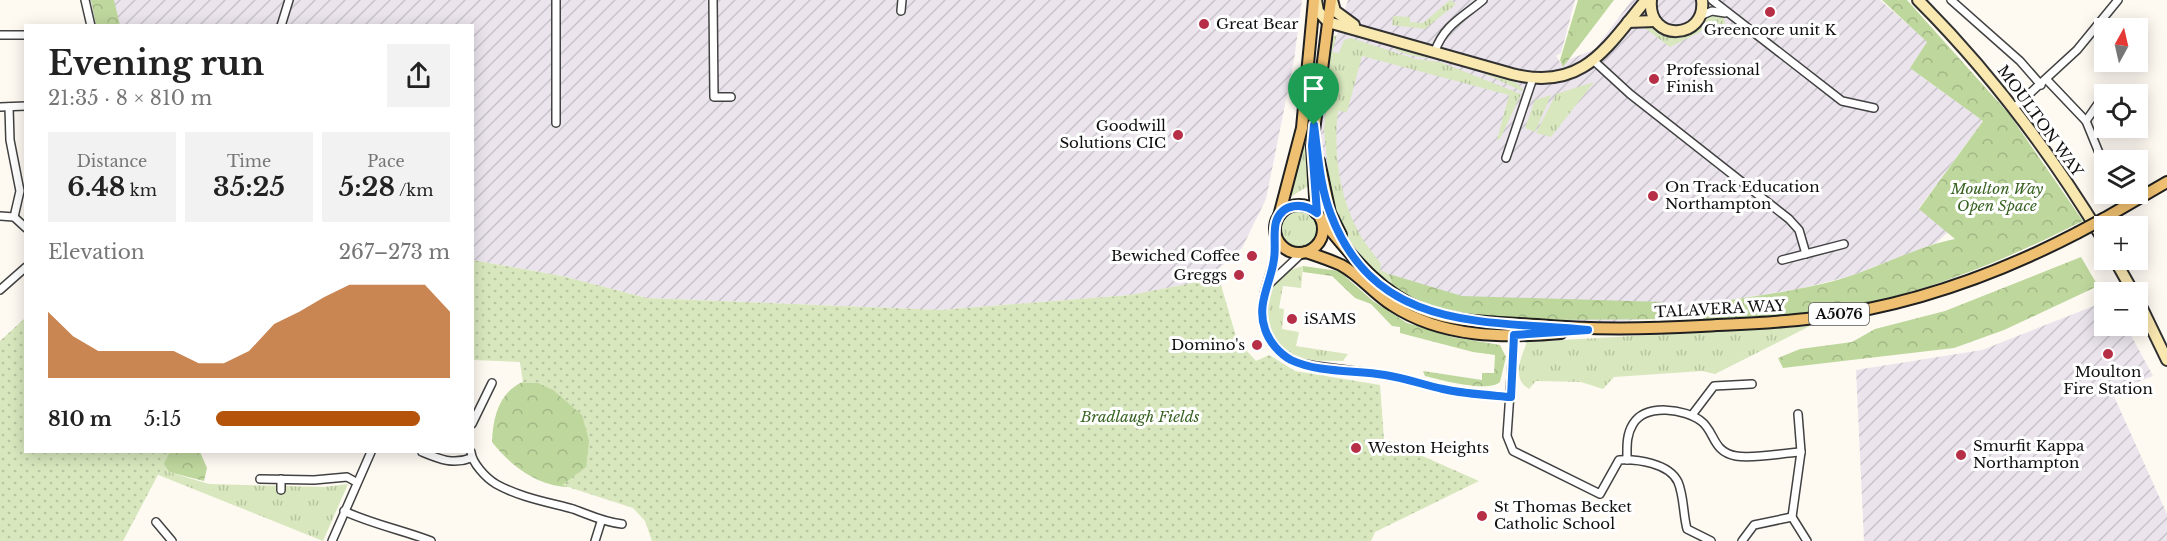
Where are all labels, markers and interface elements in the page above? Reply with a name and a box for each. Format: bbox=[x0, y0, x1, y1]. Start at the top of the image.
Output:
marker: Greencore unit K bbox=[1763, 5, 1777, 19]
place label: Great Bear bbox=[1216, 14, 1299, 33]
marker: Great Bear bbox=[1197, 17, 1211, 31]
north arrow bbox=[2094, 18, 2148, 72]
map controls bbox=[2094, 18, 2148, 336]
place label: Greencore unit K bbox=[1704, 20, 1837, 39]
text: Evening run bbox=[48, 43, 264, 84]
button: share bbox=[387, 44, 450, 107]
place label: Professional Finish bbox=[1666, 60, 1760, 96]
street label: MOULTON WAY bbox=[1993, 61, 2088, 181]
pin bbox=[1288, 63, 1339, 125]
icon: arrive bbox=[1297, 72, 1330, 105]
marker: Professional Finish bbox=[1647, 72, 1661, 86]
button: locate bbox=[2094, 84, 2148, 138]
text: 21:35 · 8 × 810 m bbox=[48, 86, 212, 110]
place label: Goodwill Solutions CIC bbox=[1059, 116, 1166, 152]
marker: Goodwill Solutions CIC bbox=[1171, 128, 1185, 142]
button: layers bbox=[2094, 150, 2148, 204]
text: Distance bbox=[77, 151, 147, 171]
text: Time bbox=[227, 151, 271, 171]
text: Pace bbox=[367, 151, 405, 171]
text: 6.48 bbox=[67, 171, 125, 203]
text: 35:25 bbox=[213, 171, 285, 203]
text: 5:28 bbox=[339, 171, 395, 203]
place label: On Track Education Northampton bbox=[1665, 177, 1820, 213]
park label: Moulton Way Open Space bbox=[1950, 179, 2044, 215]
text: km bbox=[125, 180, 157, 200]
text: /km bbox=[395, 180, 433, 200]
marker: On Track Education Northampton bbox=[1646, 189, 1660, 203]
button: + bbox=[2094, 216, 2148, 270]
text: Elevation bbox=[48, 240, 145, 264]
text: 267–273 m bbox=[339, 240, 450, 264]
place label: Bewiched Coffee bbox=[1111, 246, 1240, 265]
marker: Bewiched Coffee bbox=[1245, 249, 1259, 263]
place label: Greggs bbox=[1174, 265, 1227, 284]
marker: Greggs bbox=[1232, 268, 1246, 282]
button: − bbox=[2094, 282, 2148, 336]
street label: TALAVERA WAY bbox=[1654, 296, 1787, 321]
road number: A5076 bbox=[1809, 303, 1869, 325]
place label: iSAMS bbox=[1304, 309, 1356, 328]
marker: iSAMS bbox=[1285, 312, 1299, 326]
place label: Domino's bbox=[1171, 335, 1245, 354]
marker: Domino's bbox=[1250, 338, 1264, 352]
marker: Moulton Fire Station bbox=[2101, 347, 2115, 361]
place label: Moulton Fire Station bbox=[2063, 362, 2153, 398]
text: 810 m bbox=[48, 407, 112, 431]
text: 5:15 bbox=[144, 407, 181, 431]
park label: Bradlaugh Fields bbox=[1080, 407, 1200, 426]
place label: Smurfit Kappa Northampton bbox=[1973, 436, 2085, 472]
place label: Weston Heights bbox=[1367, 438, 1489, 457]
marker: Weston Heights bbox=[1349, 441, 1363, 455]
marker: Smurfit Kappa Northampton bbox=[1954, 448, 1968, 462]
place label: St Thomas Becket Catholic School bbox=[1494, 497, 1632, 533]
marker: St Thomas Becket Catholic School bbox=[1475, 509, 1489, 523]

